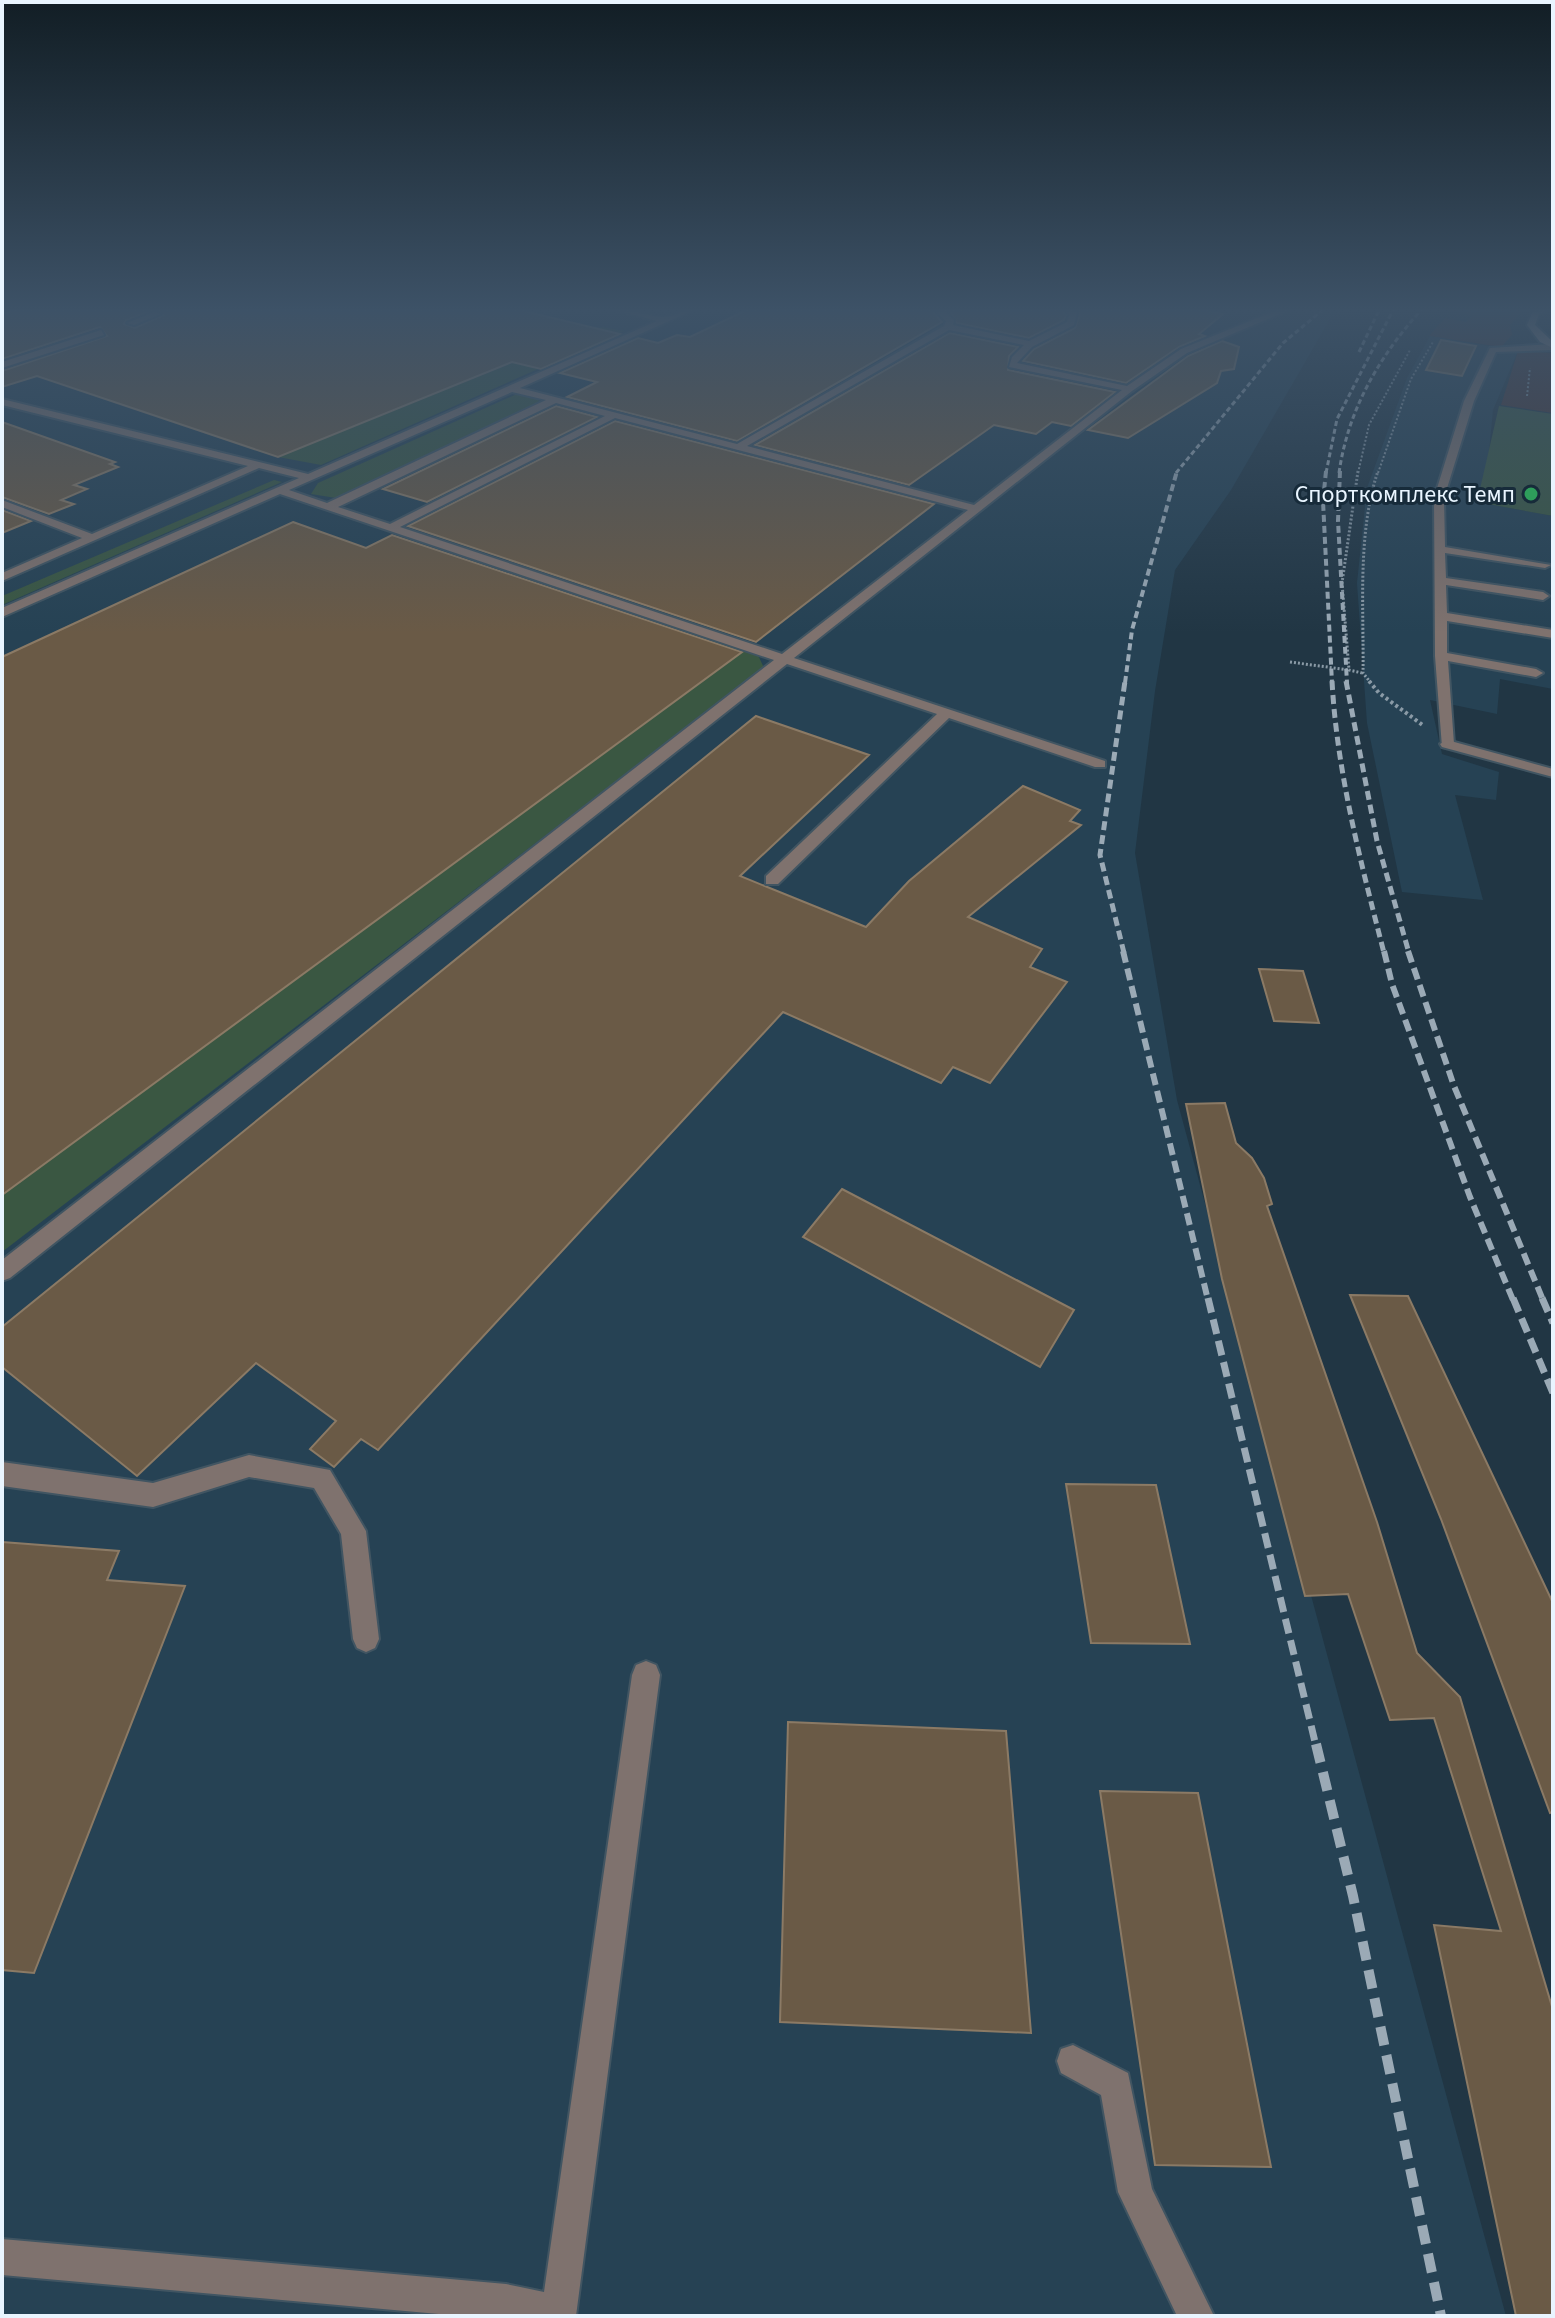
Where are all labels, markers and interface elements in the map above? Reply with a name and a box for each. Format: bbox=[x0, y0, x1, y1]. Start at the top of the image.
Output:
place label: Спорткомплекс Темп bbox=[1295, 477, 1515, 512]
marker: Спорткомплекс Темп bbox=[1522, 485, 1540, 503]

